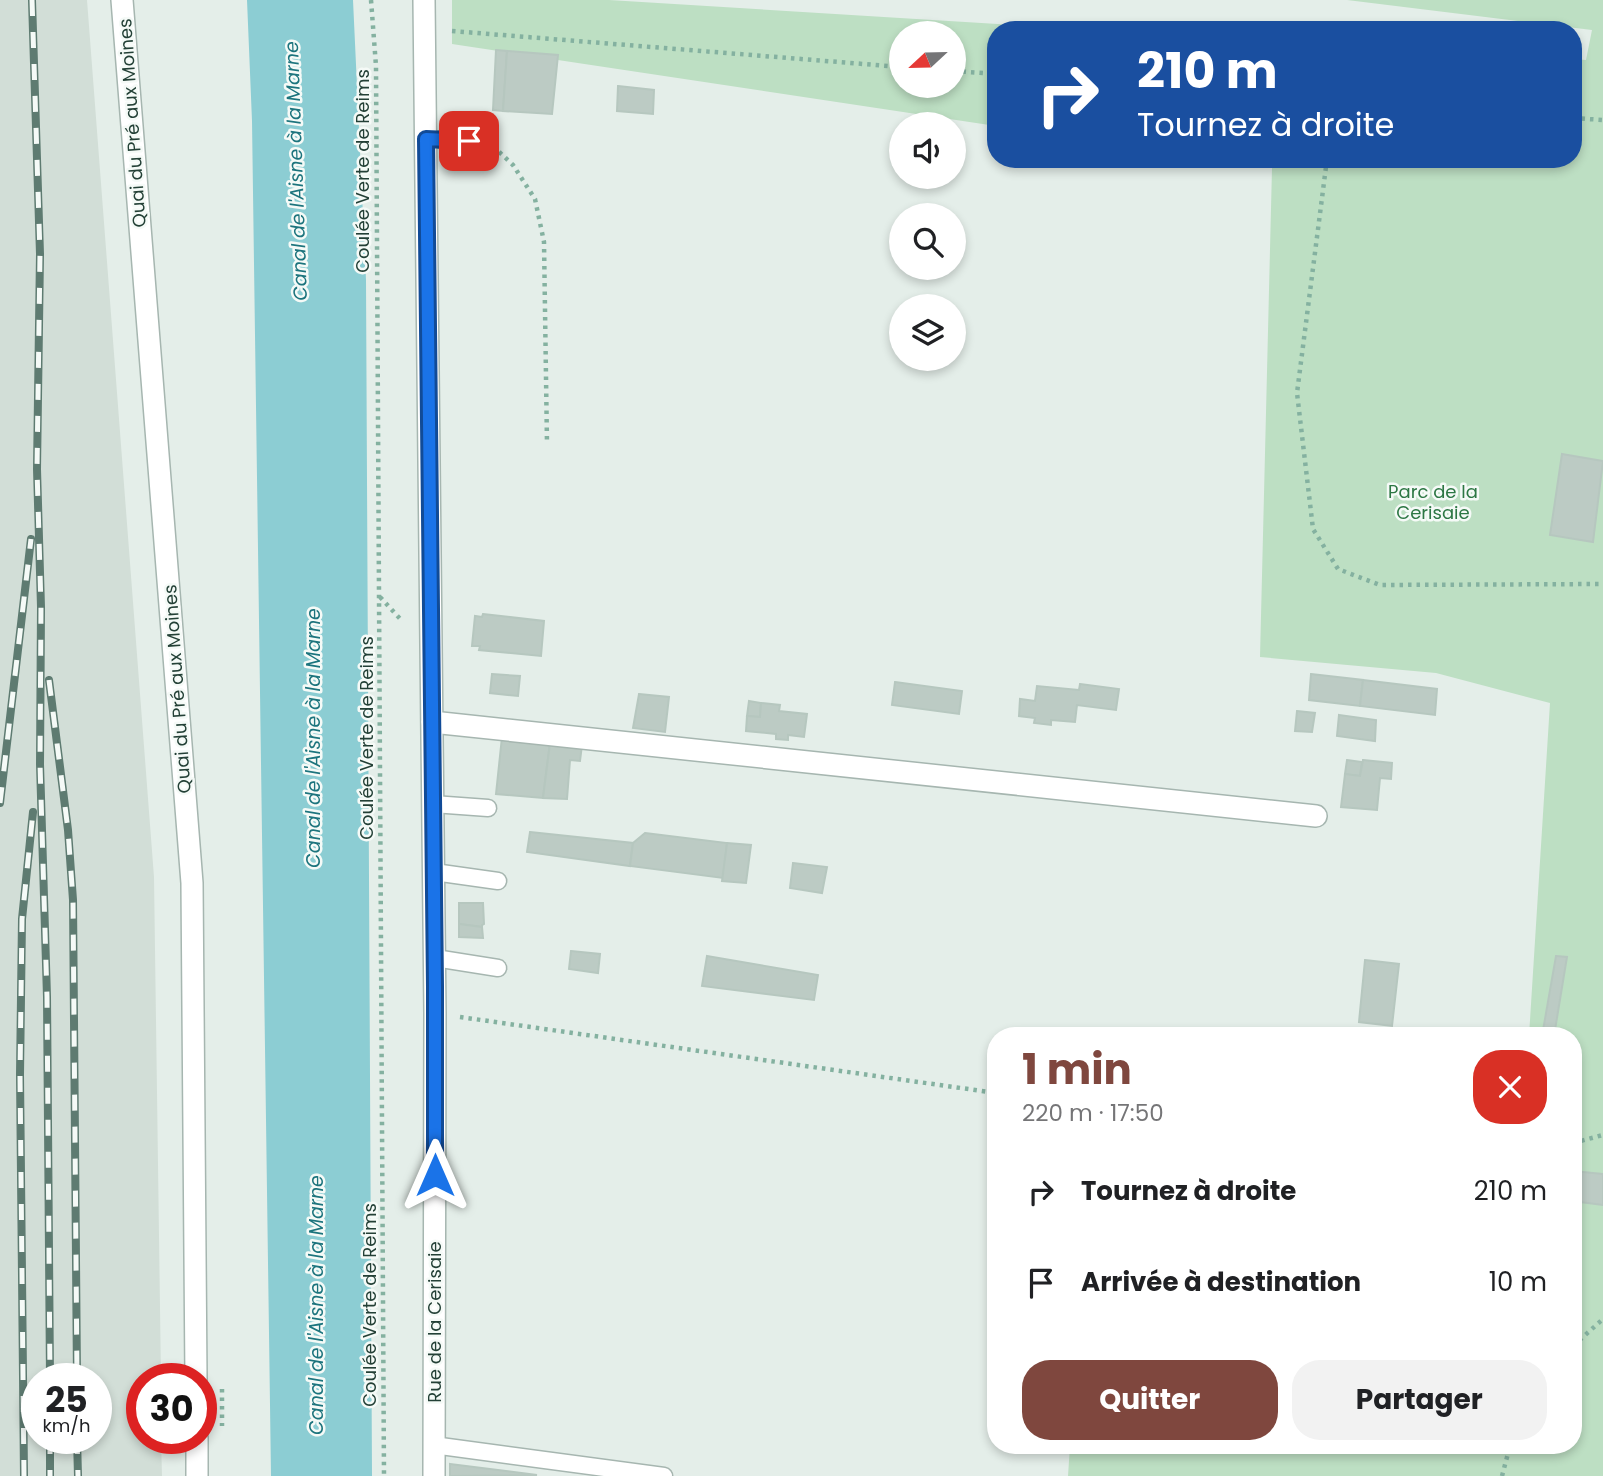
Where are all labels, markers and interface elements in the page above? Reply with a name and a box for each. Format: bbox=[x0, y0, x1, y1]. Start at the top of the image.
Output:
street label: Quai du Pré aux Moines bbox=[112, 18, 152, 228]
north arrow bbox=[889, 21, 966, 98]
map controls bbox=[889, 21, 966, 371]
text: 210 m bbox=[1137, 37, 1278, 105]
water label: Canal de l'Aisne à la Marne bbox=[278, 41, 314, 301]
icon: right bbox=[1022, 49, 1113, 140]
street label: Coulée Verte de Reims bbox=[350, 69, 375, 273]
text: Tournez à droite bbox=[1137, 102, 1394, 147]
pin bbox=[439, 111, 499, 171]
button: sound bbox=[889, 112, 966, 189]
icon: arrive bbox=[450, 122, 488, 160]
button: search bbox=[889, 203, 966, 280]
button: layers bbox=[889, 294, 966, 371]
park label: Parc de la Cerisaie bbox=[1388, 479, 1478, 525]
street label: Quai du Pré aux Moines bbox=[157, 584, 197, 794]
water label: Canal de l'Aisne à la Marne bbox=[300, 608, 327, 868]
street label: Coulée Verte de Reims bbox=[354, 636, 379, 840]
text: 1 min bbox=[1022, 1040, 1132, 1099]
button: close bbox=[1473, 1050, 1547, 1124]
text: 220 m · 17:50 bbox=[1022, 1097, 1164, 1129]
position arrow bbox=[398, 1138, 472, 1212]
icon: right bbox=[1022, 1173, 1060, 1211]
text: Tournez à droite bbox=[1081, 1173, 1296, 1209]
text: 210 m bbox=[1474, 1173, 1547, 1209]
water label: Canal de l'Aisne à la Marne bbox=[303, 1175, 330, 1435]
street label: Coulée Verte de Reims bbox=[357, 1203, 382, 1407]
street label: Rue de la Cerisaie bbox=[422, 1241, 447, 1403]
icon: arrive bbox=[1022, 1264, 1060, 1302]
text: Arrivée à destination bbox=[1081, 1264, 1361, 1300]
text: 10 m bbox=[1489, 1264, 1547, 1300]
button: Quitter bbox=[1022, 1360, 1278, 1440]
button: Partager bbox=[1292, 1360, 1547, 1440]
speed limit sign: 30 bbox=[126, 1363, 217, 1454]
text: 25 bbox=[45, 1375, 88, 1424]
text: km/h bbox=[43, 1413, 90, 1438]

